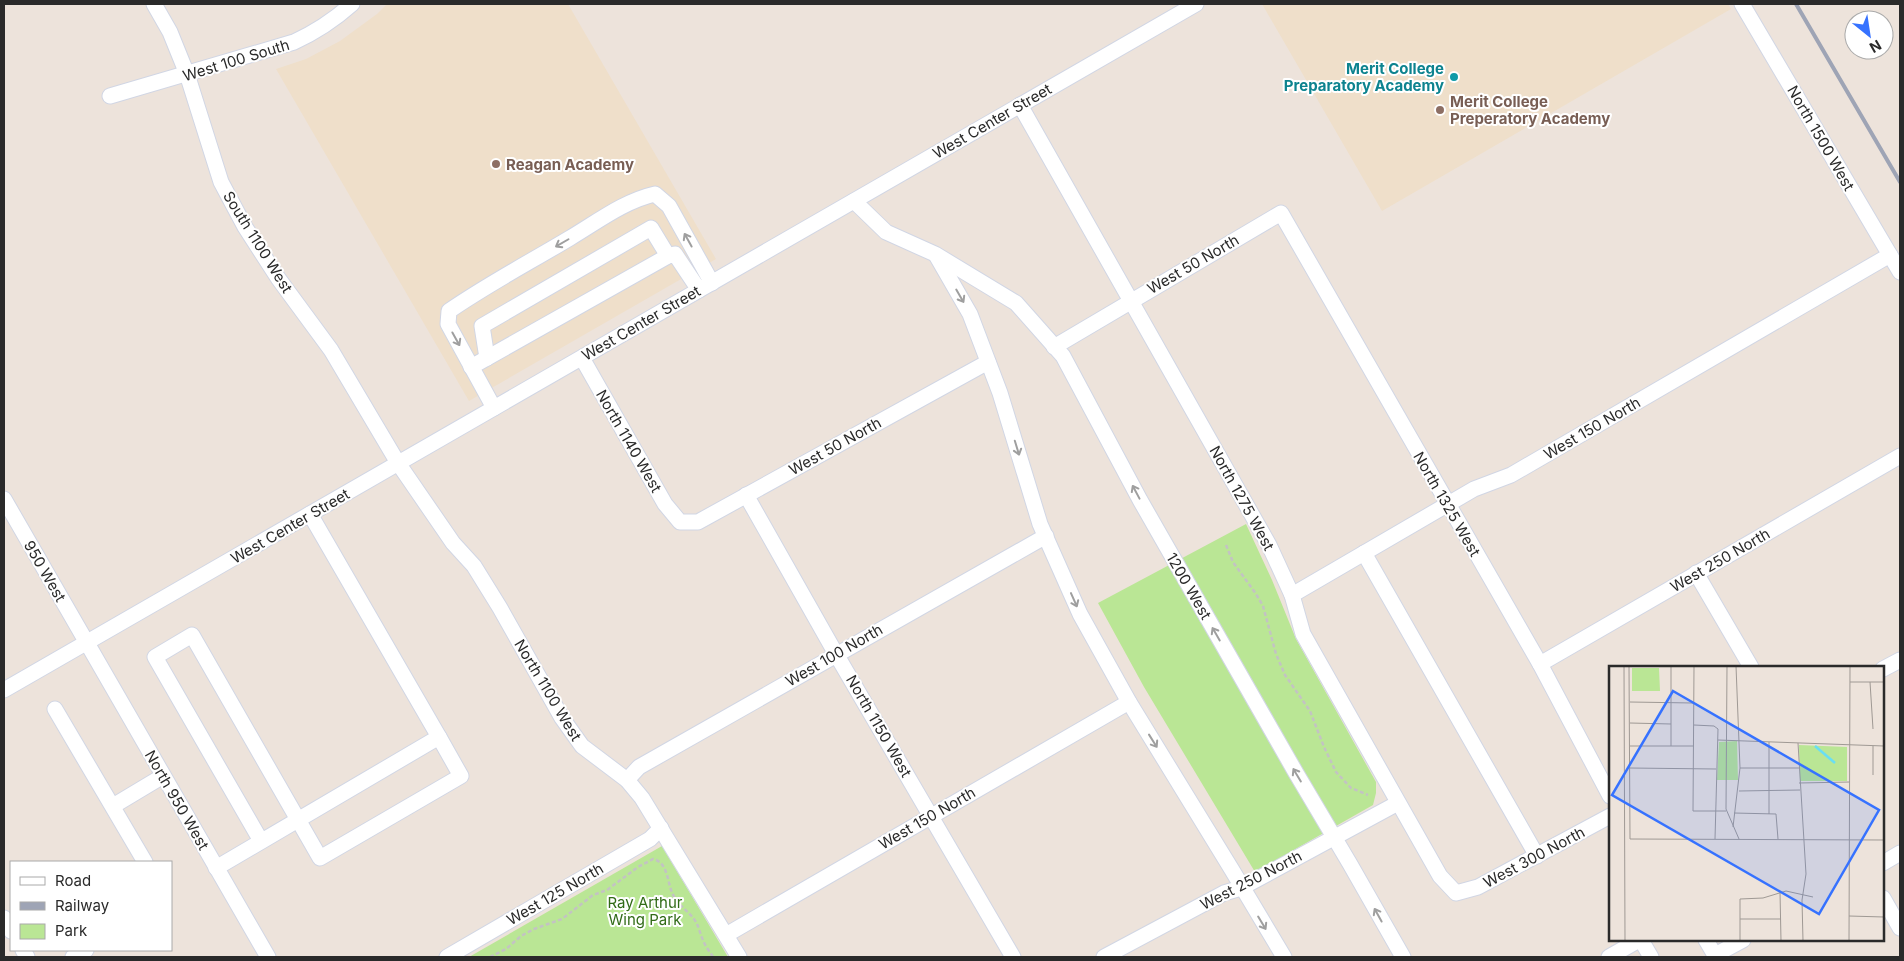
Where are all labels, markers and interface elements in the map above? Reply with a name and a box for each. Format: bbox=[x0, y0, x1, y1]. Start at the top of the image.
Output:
north arrow bbox=[1844, 10, 1894, 60]
street label: West 100 South bbox=[180, 35, 292, 85]
text: N bbox=[1867, 37, 1885, 57]
place label: Merit College Preparatory Academy bbox=[1284, 59, 1444, 95]
marker: Merit College Preparatory Academy bbox=[1448, 71, 1460, 83]
street label: West Center Street bbox=[929, 79, 1055, 163]
street label: North 1500 West bbox=[1783, 82, 1859, 194]
place label: Merit College Preperatory Academy bbox=[1450, 92, 1610, 128]
marker: Merit College Preperatory Academy bbox=[1434, 104, 1446, 116]
place label: Reagan Academy bbox=[506, 155, 634, 174]
marker: Reagan Academy bbox=[490, 158, 502, 170]
street label: South 1100 West bbox=[219, 188, 297, 296]
street label: West 50 North bbox=[1144, 230, 1242, 298]
one-way arrow bbox=[683, 233, 693, 248]
one-way arrow bbox=[556, 238, 570, 248]
street label: West Center Street bbox=[578, 281, 704, 365]
one-way arrow bbox=[955, 288, 965, 303]
one-way arrow bbox=[452, 331, 461, 346]
street label: North 1140 West bbox=[592, 386, 666, 496]
street label: West 150 North bbox=[1540, 393, 1644, 463]
street label: West 50 North bbox=[786, 413, 884, 479]
one-way arrow bbox=[1012, 439, 1022, 455]
street label: North 1275 West bbox=[1205, 442, 1279, 554]
street label: North 1325 West bbox=[1409, 448, 1485, 560]
street label: West Center Street bbox=[227, 484, 353, 568]
one-way arrow bbox=[1131, 485, 1141, 500]
street label: West 250 North bbox=[1667, 524, 1773, 596]
street label: 950 West bbox=[20, 537, 70, 605]
street label: 1200 West bbox=[1162, 549, 1216, 623]
one-way arrow bbox=[1069, 592, 1079, 607]
street label: West 100 North bbox=[782, 620, 886, 690]
one-way arrow bbox=[1211, 626, 1221, 641]
street label: North 1100 West bbox=[510, 636, 586, 744]
inset map bbox=[1609, 666, 1884, 941]
street label: North 1150 West bbox=[842, 672, 916, 781]
one-way arrow bbox=[1148, 734, 1158, 748]
street label: North 950 West bbox=[141, 747, 213, 853]
one-way arrow bbox=[1291, 768, 1301, 782]
street label: West 150 North bbox=[875, 783, 979, 853]
street label: West 300 North bbox=[1480, 822, 1588, 892]
street label: West 250 North bbox=[1197, 846, 1305, 914]
street label: West 125 North bbox=[503, 859, 607, 929]
legend bbox=[10, 861, 172, 951]
text: Road bbox=[55, 871, 91, 890]
park label: Ray Arthur Wing Park bbox=[608, 893, 683, 929]
text: Railway bbox=[55, 896, 110, 915]
one-way arrow bbox=[1373, 909, 1383, 923]
one-way arrow bbox=[1258, 915, 1268, 929]
text: Park bbox=[55, 921, 88, 940]

